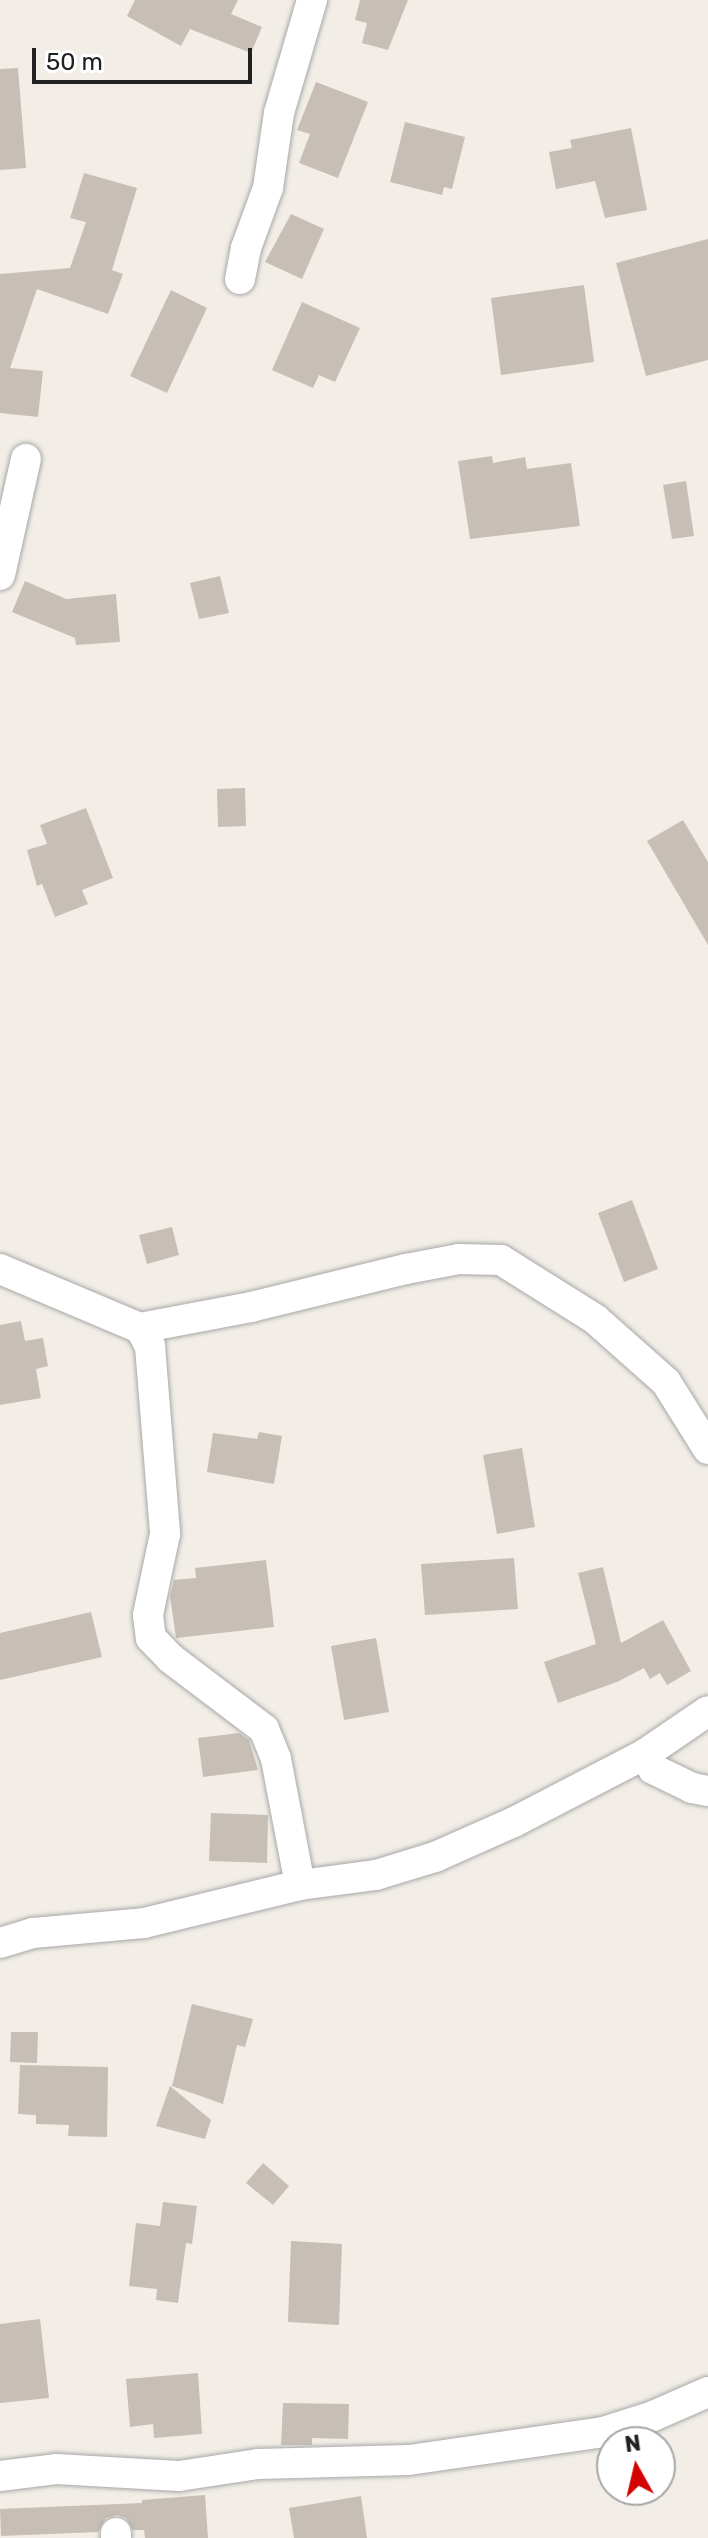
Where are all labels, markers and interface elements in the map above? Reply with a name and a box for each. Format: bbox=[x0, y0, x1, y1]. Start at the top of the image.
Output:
scale bar bbox=[36, 32, 256, 82]
text: 50 m bbox=[46, 48, 103, 76]
north arrow bbox=[596, 2426, 676, 2506]
text: N bbox=[623, 2429, 643, 2458]

